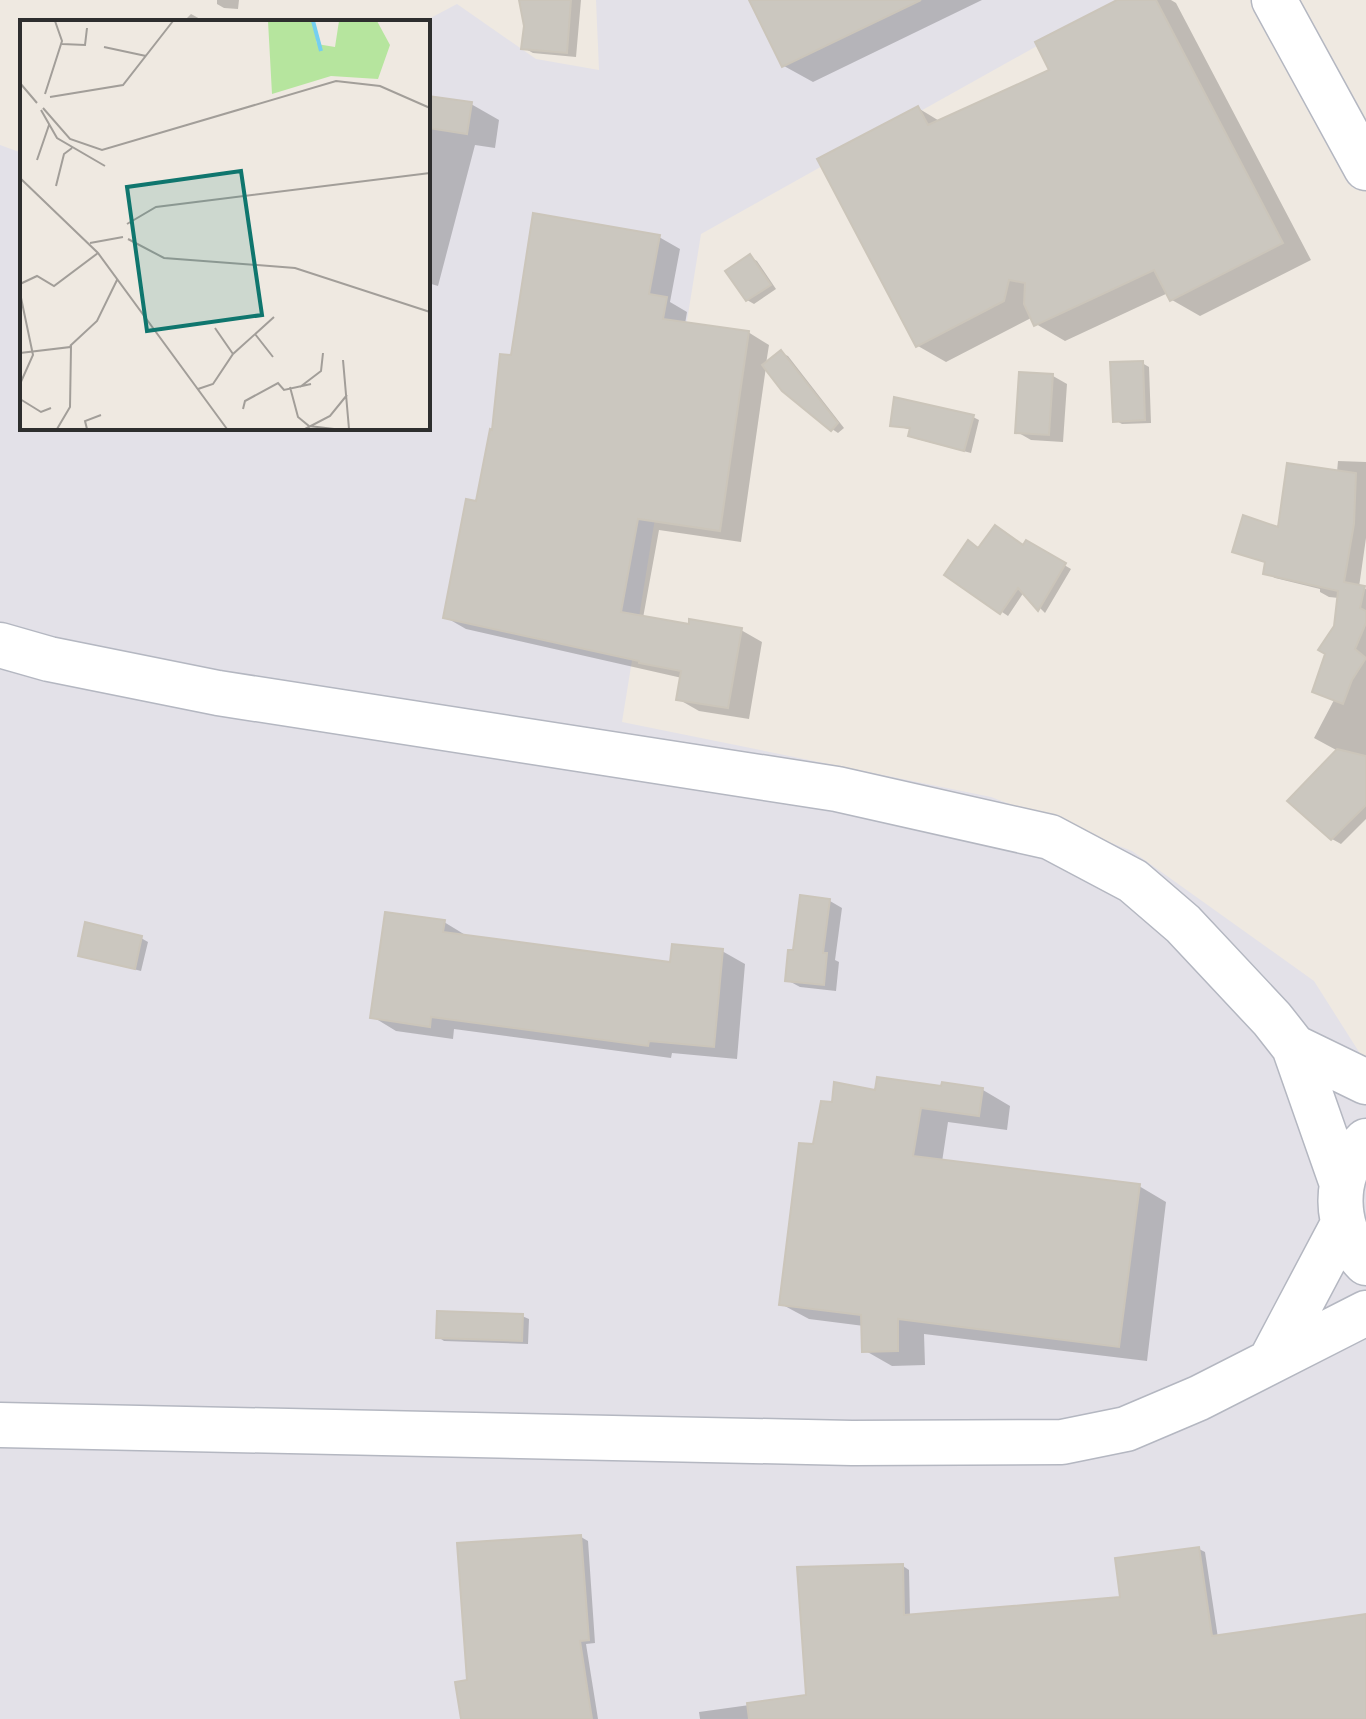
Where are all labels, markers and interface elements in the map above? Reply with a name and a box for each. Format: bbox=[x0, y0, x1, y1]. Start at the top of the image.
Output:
inset map bbox=[20, 20, 430, 430]

